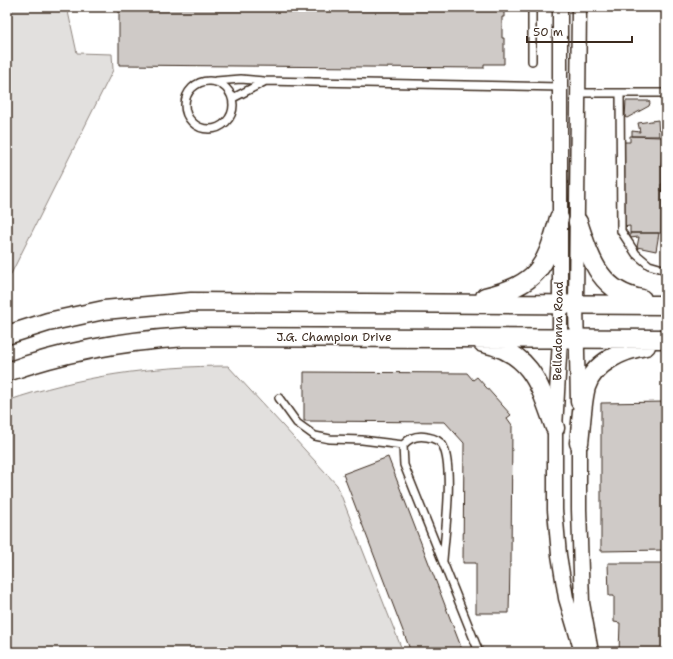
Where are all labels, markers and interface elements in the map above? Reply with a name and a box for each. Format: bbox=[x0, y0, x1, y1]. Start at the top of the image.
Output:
scale bar bbox=[527, 18, 632, 44]
text: 50 m bbox=[533, 24, 563, 40]
street label: Belladonna Road bbox=[549, 281, 567, 381]
street label: J.G. Champion Drive bbox=[276, 329, 392, 345]

